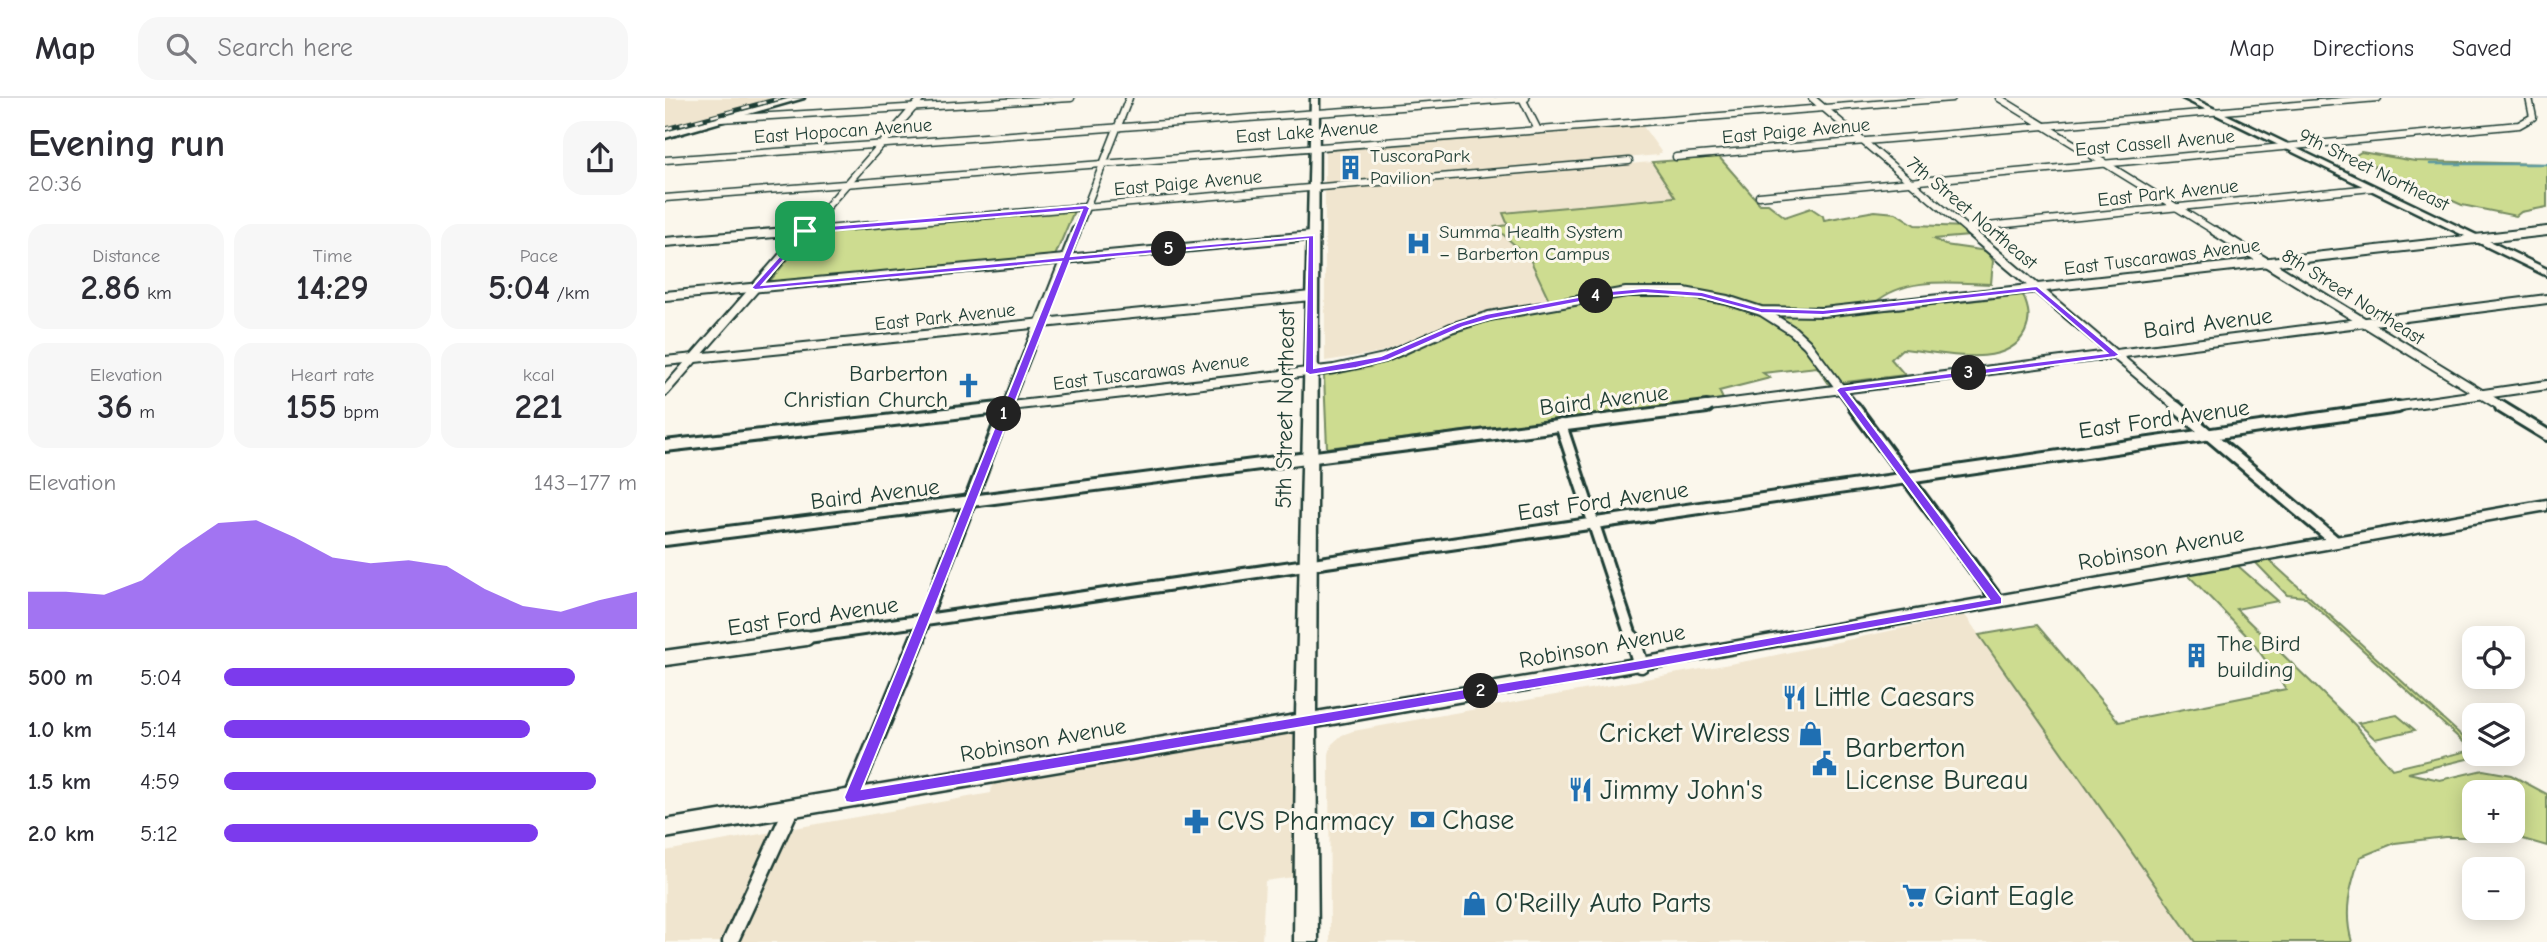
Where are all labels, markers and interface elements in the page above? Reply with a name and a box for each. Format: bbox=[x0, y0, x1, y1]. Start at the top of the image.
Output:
search box bbox=[138, 17, 628, 80]
text: Map bbox=[35, 29, 96, 67]
icon: search bbox=[162, 29, 200, 67]
text: Search here bbox=[218, 33, 353, 63]
text: Map bbox=[2229, 34, 2275, 62]
text: Directions bbox=[2313, 34, 2414, 62]
text: Saved bbox=[2452, 34, 2512, 62]
street label: East Hopocan Avenue bbox=[753, 114, 933, 148]
street label: East Paige Avenue bbox=[1721, 114, 1871, 148]
street label: East Lake Avenue bbox=[1235, 116, 1379, 148]
button: share bbox=[563, 121, 637, 195]
text: Evening run bbox=[28, 122, 225, 166]
street label: 9th Street Northeast bbox=[2295, 124, 2453, 216]
street label: East Cassell Avenue bbox=[2074, 125, 2236, 161]
place label: TuscoraPark Pavilion bbox=[1370, 145, 1471, 189]
street label: 7th Street Northeast bbox=[1902, 152, 2042, 274]
building icon: TuscoraPark Pavilion bbox=[1336, 153, 1364, 181]
street label: East Paige Avenue bbox=[1113, 166, 1263, 200]
text: 20:36 bbox=[28, 170, 82, 197]
street label: East Park Avenue bbox=[2096, 175, 2240, 211]
pin bbox=[775, 201, 835, 261]
icon: arrive bbox=[786, 212, 824, 250]
place label: Summa Health System – Barberton Campus bbox=[1439, 221, 1623, 265]
hospital icon: Summa Health System – Barberton Campus bbox=[1405, 229, 1433, 257]
pin: 5 bbox=[1151, 232, 1187, 266]
street label: East Tuscarawas Avenue bbox=[2063, 234, 2261, 280]
text: 5 bbox=[1163, 237, 1174, 259]
street label: 8th Street Northeast bbox=[2278, 244, 2429, 350]
text: Distance bbox=[92, 245, 160, 267]
text: Time bbox=[313, 245, 352, 267]
text: Pace bbox=[520, 245, 558, 267]
text: 2.86 bbox=[81, 267, 141, 308]
text: 14:29 bbox=[296, 267, 369, 308]
text: 5:04 bbox=[488, 267, 550, 308]
pin: 4 bbox=[1579, 278, 1613, 314]
text: km bbox=[141, 282, 172, 304]
text: /km bbox=[550, 282, 590, 304]
text: 4 bbox=[1591, 284, 1600, 306]
street label: East Park Avenue bbox=[873, 299, 1017, 335]
street label: Baird Avenue bbox=[2142, 302, 2274, 344]
street label: 5th Street Northeast bbox=[1270, 308, 1300, 509]
street label: East Tuscarawas Avenue bbox=[1052, 349, 1250, 395]
pin: 3 bbox=[1951, 356, 1987, 390]
place label: Barberton Christian Church bbox=[784, 360, 948, 413]
text: 3 bbox=[1964, 361, 1973, 383]
text: Elevation bbox=[90, 364, 163, 386]
text: Heart rate bbox=[291, 364, 374, 386]
text: kcal bbox=[523, 364, 555, 386]
church icon: Barberton Christian Church bbox=[954, 372, 982, 400]
street label: Baird Avenue bbox=[1538, 379, 1670, 421]
text: 36 bbox=[97, 386, 133, 427]
text: 155 bbox=[286, 386, 337, 427]
text: 221 bbox=[515, 386, 563, 427]
street label: East Ford Avenue bbox=[2077, 394, 2251, 444]
pin: 1 bbox=[987, 396, 1021, 432]
text: m bbox=[133, 401, 155, 423]
text: bpm bbox=[337, 401, 379, 423]
text: 1 bbox=[1000, 402, 1007, 424]
text: Elevation bbox=[28, 469, 116, 496]
text: 143–177 m bbox=[534, 469, 637, 496]
street label: Baird Avenue bbox=[809, 473, 941, 515]
street label: East Ford Avenue bbox=[1516, 476, 1690, 526]
street label: Robinson Avenue bbox=[2076, 520, 2246, 576]
street label: East Ford Avenue bbox=[726, 591, 900, 641]
street label: Robinson Avenue bbox=[1517, 618, 1687, 674]
map controls bbox=[2462, 626, 2525, 920]
button: locate bbox=[2462, 626, 2525, 689]
place label: The Bird building bbox=[2217, 630, 2301, 683]
building icon: The Bird building bbox=[2183, 642, 2211, 670]
text: 500 m bbox=[28, 664, 93, 691]
text: 5:04 bbox=[140, 664, 182, 691]
pin: 2 bbox=[1463, 674, 1499, 708]
text: 2 bbox=[1476, 679, 1485, 701]
place label: Little Caesars bbox=[1814, 681, 1974, 713]
restaurant icon: Little Caesars bbox=[1780, 683, 1808, 711]
button: layers bbox=[2462, 703, 2525, 766]
street label: Robinson Avenue bbox=[958, 712, 1128, 768]
text: 1.0 km bbox=[28, 716, 92, 743]
text: 5:14 bbox=[140, 716, 177, 743]
place label: Cricket Wireless bbox=[1599, 717, 1790, 749]
shop icon: Cricket Wireless bbox=[1796, 719, 1824, 747]
place label: Barberton License Bureau bbox=[1845, 732, 2028, 796]
public building icon: Barberton License Bureau bbox=[1811, 750, 1839, 778]
text: 1.5 km bbox=[28, 768, 91, 795]
text: 4:59 bbox=[140, 768, 180, 795]
place label: Jimmy John's bbox=[1600, 774, 1763, 806]
restaurant icon: Jimmy John's bbox=[1566, 776, 1594, 804]
button: + bbox=[2462, 780, 2525, 843]
place label: Chase bbox=[1442, 804, 1514, 836]
place label: CVS Pharmacy bbox=[1217, 805, 1394, 837]
bank icon: Chase bbox=[1408, 806, 1436, 834]
pharmacy icon: CVS Pharmacy bbox=[1183, 807, 1211, 835]
text: 2.0 km bbox=[28, 820, 94, 847]
text: 5:12 bbox=[140, 820, 178, 847]
button: − bbox=[2462, 857, 2525, 920]
place label: Giant Eagle bbox=[1934, 880, 2074, 912]
supermarket icon: Giant Eagle bbox=[1900, 882, 1928, 910]
place label: O'Reilly Auto Parts bbox=[1495, 887, 1711, 919]
shop icon: O'Reilly Auto Parts bbox=[1461, 889, 1489, 917]

